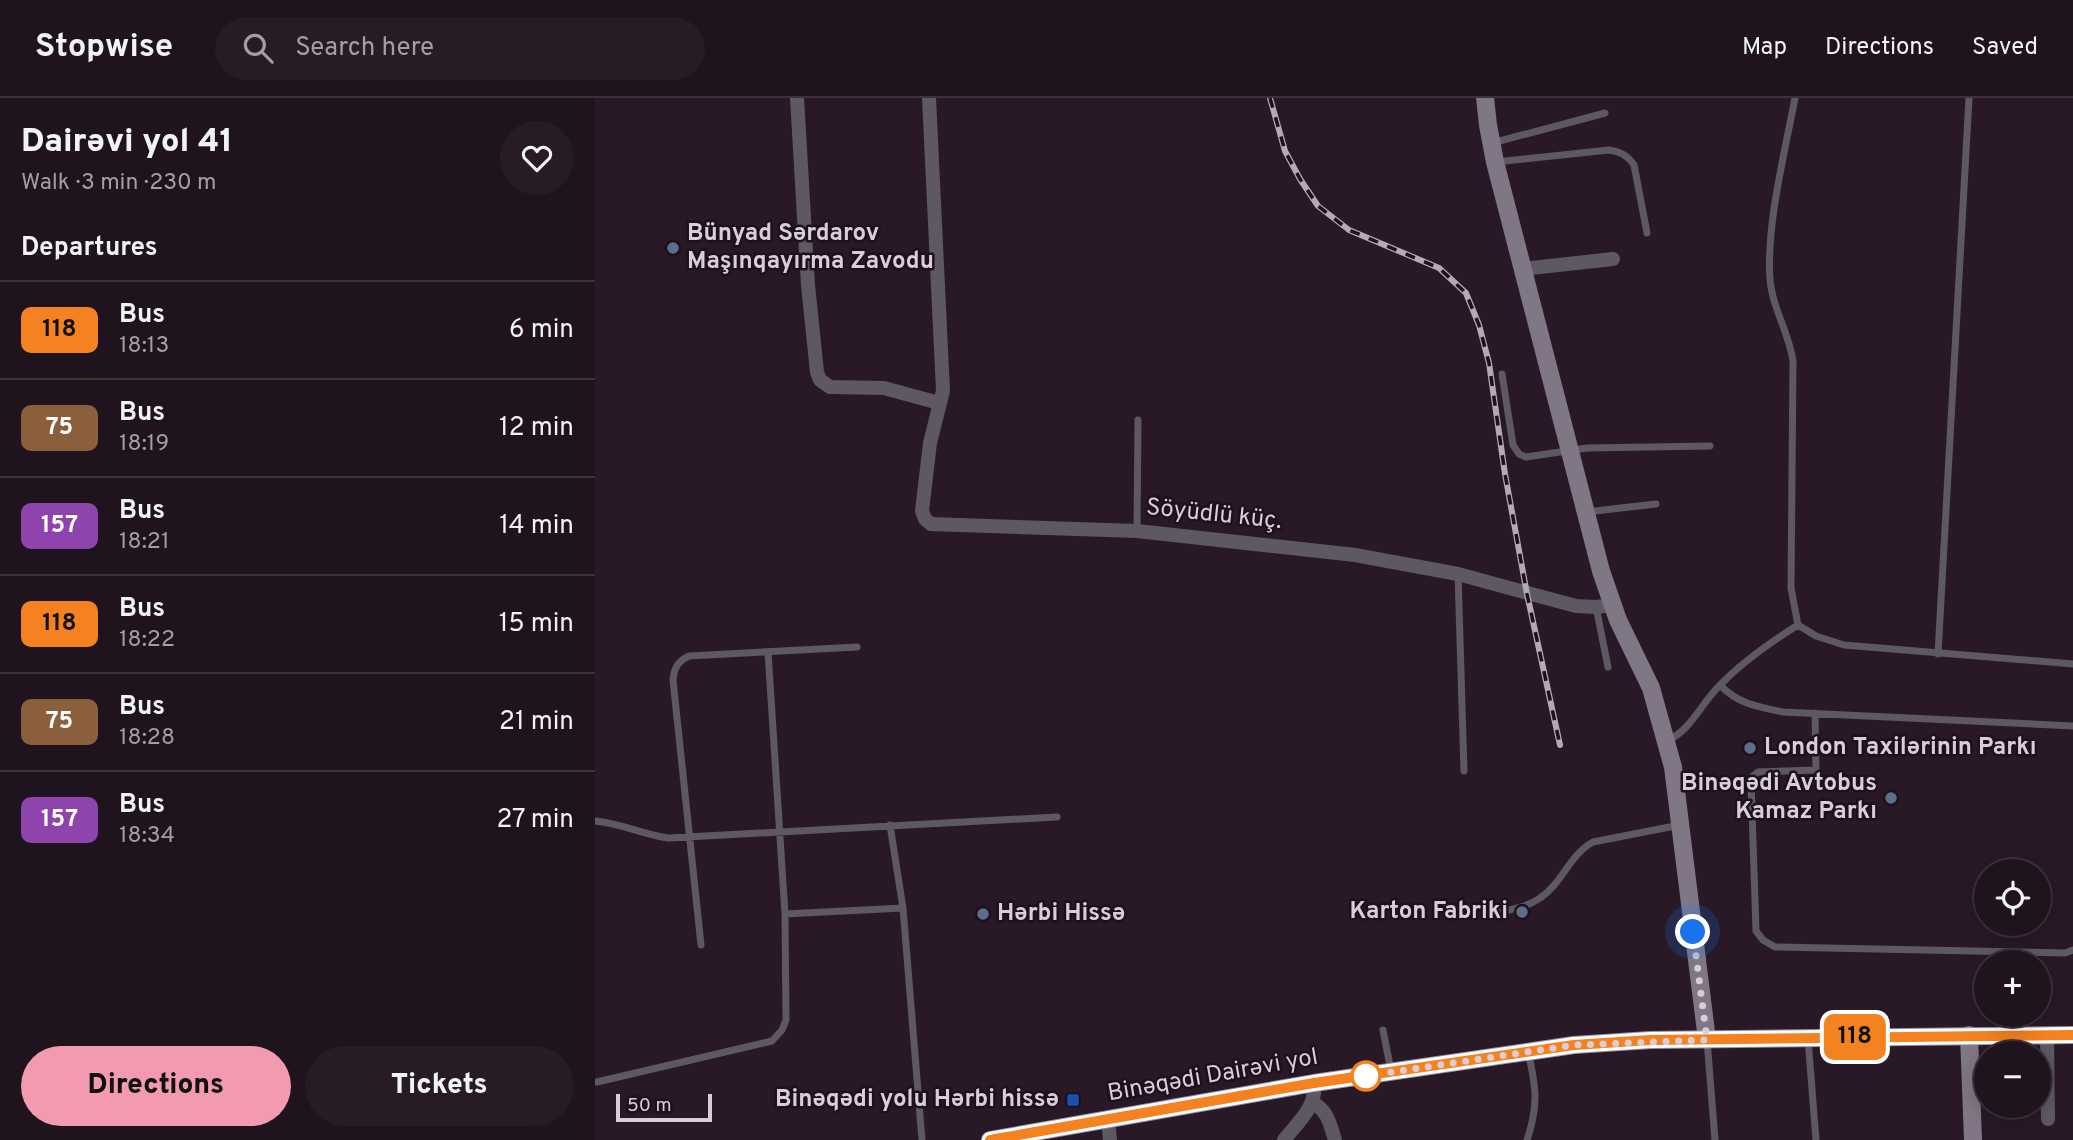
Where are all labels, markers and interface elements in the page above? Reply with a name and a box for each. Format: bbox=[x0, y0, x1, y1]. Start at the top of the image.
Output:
search box bbox=[215, 17, 705, 80]
text: Stopwise bbox=[35, 27, 173, 69]
icon: search bbox=[239, 29, 277, 67]
text: Search here bbox=[295, 32, 434, 65]
text: Map bbox=[1742, 33, 1787, 63]
text: Directions bbox=[1825, 33, 1934, 63]
text: Saved bbox=[1972, 33, 2038, 63]
button: heart bbox=[500, 121, 574, 195]
text: Dairəvi yol 41 bbox=[21, 122, 233, 164]
text: Walk · 3 min · 230 m bbox=[21, 169, 217, 198]
place label: Bünyad Sərdarov Maşınqayırma Zavodu bbox=[687, 219, 934, 277]
text: Departures bbox=[21, 232, 158, 265]
marker: Bünyad Sərdarov Maşınqayırma Zavodu bbox=[665, 240, 681, 256]
text: Bus bbox=[119, 299, 165, 332]
text: 6 min bbox=[509, 314, 574, 347]
text: 118 bbox=[42, 315, 77, 345]
text: 18:13 bbox=[119, 332, 169, 361]
text: Bus bbox=[119, 397, 165, 430]
text: 12 min bbox=[499, 412, 574, 445]
text: 75 bbox=[46, 413, 73, 443]
text: 18:19 bbox=[119, 430, 169, 459]
street label: Söyüdlü küç. bbox=[1145, 493, 1283, 537]
text: Bus bbox=[119, 495, 165, 528]
text: 14 min bbox=[499, 510, 574, 543]
text: 157 bbox=[41, 511, 78, 541]
text: 18:21 bbox=[119, 528, 169, 557]
text: Bus bbox=[119, 593, 165, 626]
text: 15 min bbox=[499, 608, 574, 641]
text: 118 bbox=[42, 609, 77, 639]
text: 18:22 bbox=[119, 626, 175, 655]
text: Bus bbox=[119, 691, 165, 724]
text: 21 min bbox=[499, 706, 574, 739]
text: 75 bbox=[46, 707, 73, 737]
text: 18:28 bbox=[119, 724, 175, 753]
place label: London Taxilərinin Parkı bbox=[1764, 733, 2036, 763]
marker: London Taxilərinin Parkı bbox=[1742, 740, 1758, 756]
place label: Binəqədi Avtobus Kamaz Parkı bbox=[1681, 769, 1877, 827]
text: Bus bbox=[119, 789, 165, 822]
marker: Binəqədi Avtobus Kamaz Parkı bbox=[1883, 790, 1899, 806]
text: 27 min bbox=[496, 804, 574, 837]
text: 157 bbox=[41, 805, 78, 835]
text: 18:34 bbox=[119, 822, 175, 851]
map controls bbox=[1974, 859, 2051, 1118]
button: locate bbox=[1974, 859, 2051, 936]
place label: Karton Fabriki bbox=[1350, 897, 1508, 927]
place label: Hərbi Hissə bbox=[997, 899, 1125, 929]
marker: Karton Fabriki bbox=[1514, 904, 1530, 920]
marker: Hərbi Hissə bbox=[975, 906, 991, 922]
your location bbox=[1675, 914, 1710, 949]
button: + bbox=[1974, 950, 2051, 1027]
line badge: 118 bbox=[1815, 1014, 1895, 1060]
text: 118 bbox=[1838, 1022, 1872, 1052]
button: − bbox=[1974, 1041, 2051, 1118]
street label: Binəqədi Dairəvi yol bbox=[1105, 1043, 1321, 1109]
button: Directions bbox=[21, 1046, 291, 1126]
button: Tickets bbox=[305, 1046, 574, 1126]
unlabelled marker bbox=[1351, 1061, 1381, 1091]
place label: Binəqədi yolu Hərbi hissə bbox=[775, 1085, 1059, 1115]
scale bar bbox=[616, 1091, 712, 1123]
marker: Binəqədi yolu Hərbi hissə bbox=[1065, 1092, 1081, 1108]
text: 50 m bbox=[627, 1094, 672, 1118]

